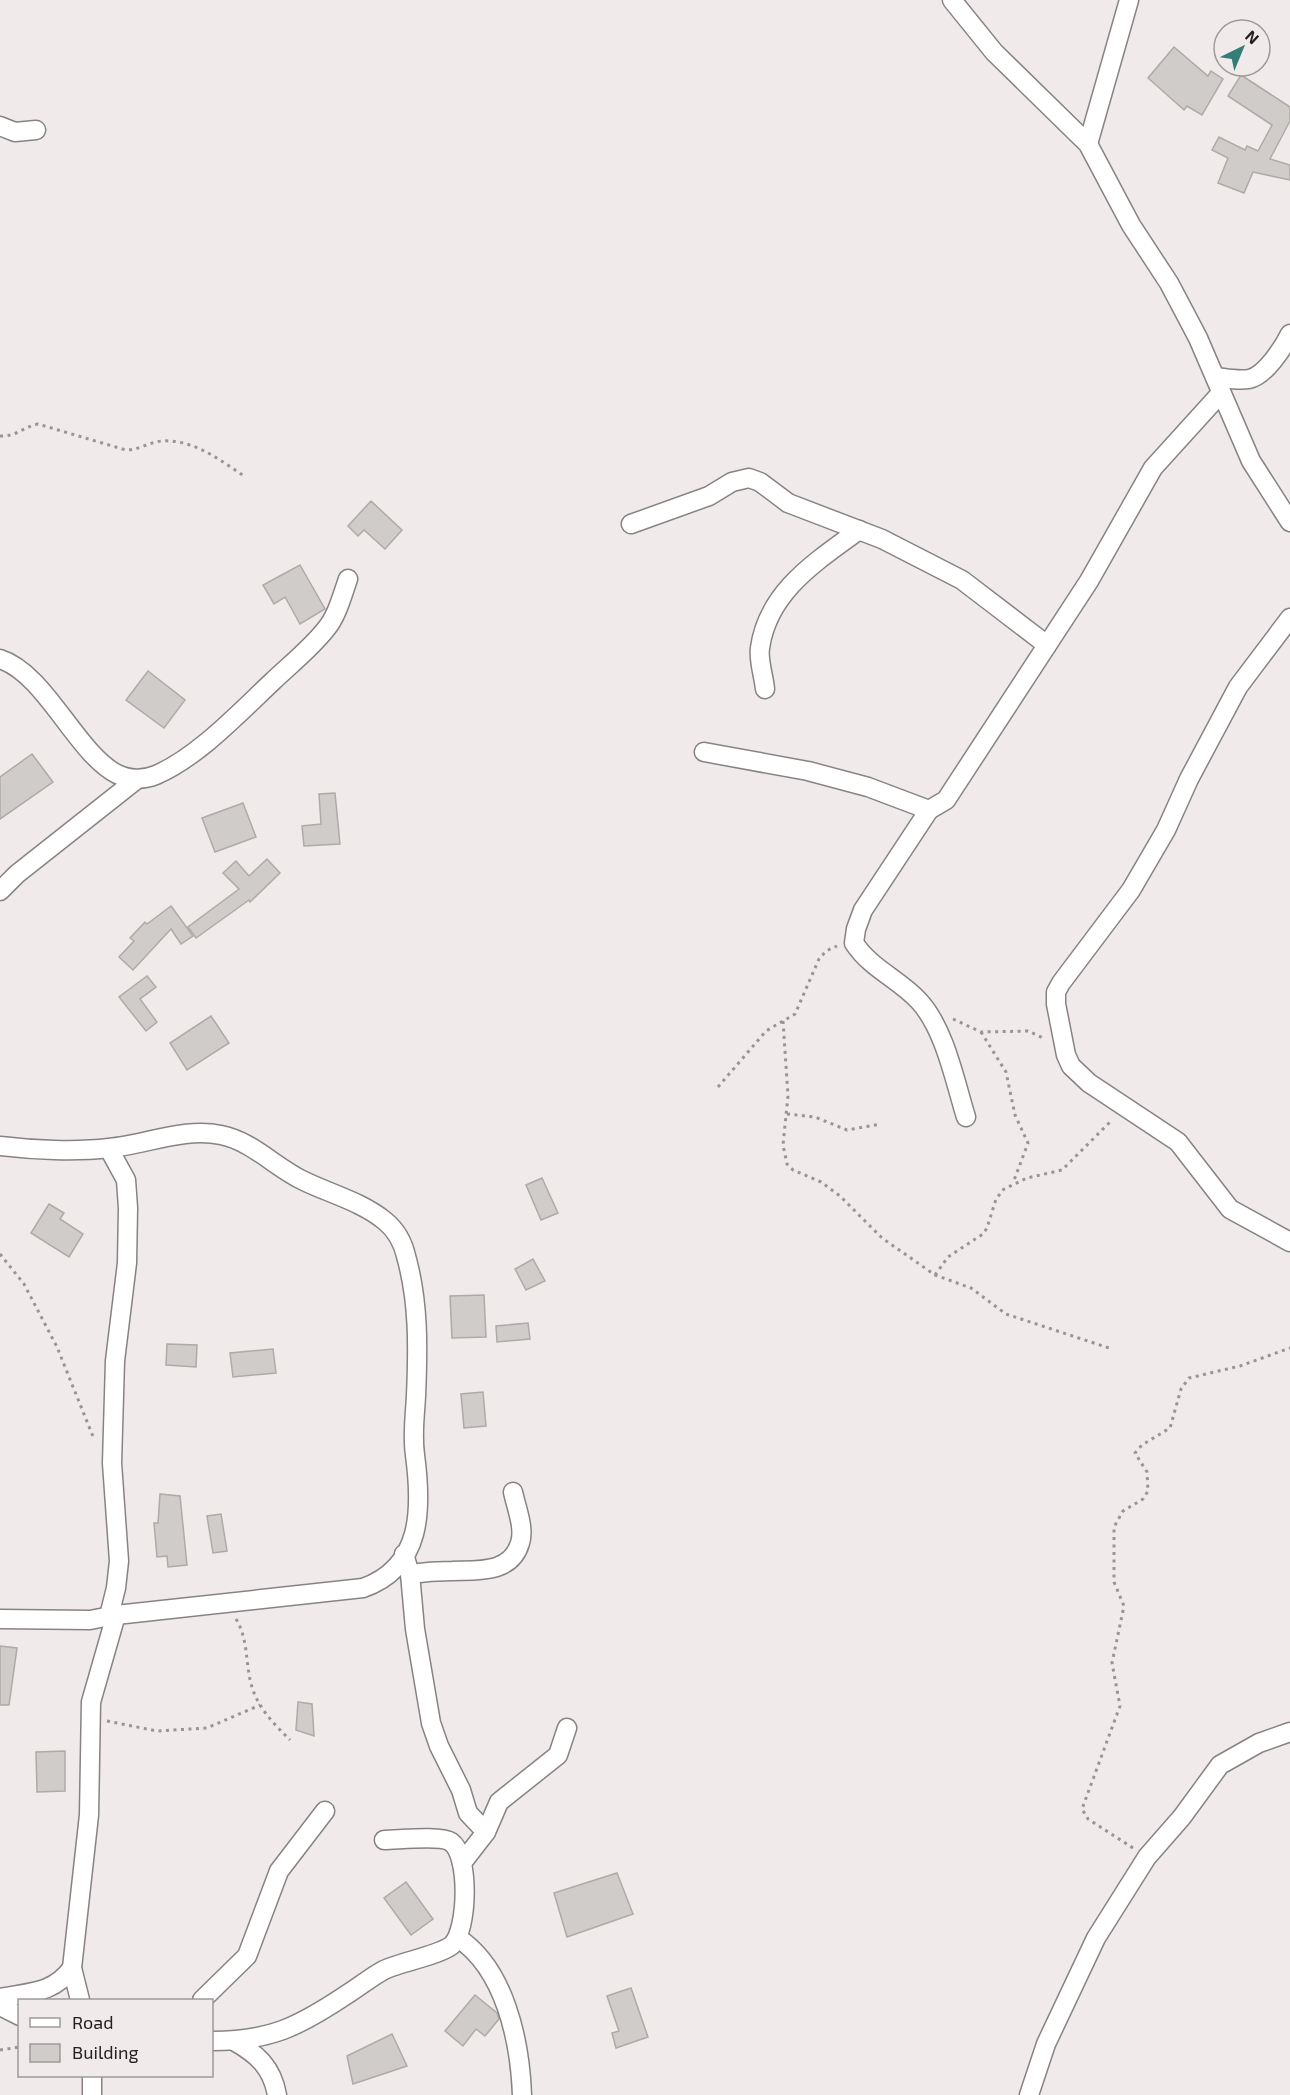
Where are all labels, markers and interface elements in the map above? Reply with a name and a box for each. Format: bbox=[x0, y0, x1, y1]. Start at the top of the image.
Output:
north arrow bbox=[1212, 18, 1272, 78]
text: N bbox=[1242, 26, 1263, 48]
legend bbox=[18, 1999, 213, 2077]
text: Road bbox=[72, 2011, 113, 2033]
text: Building bbox=[72, 2041, 139, 2063]

